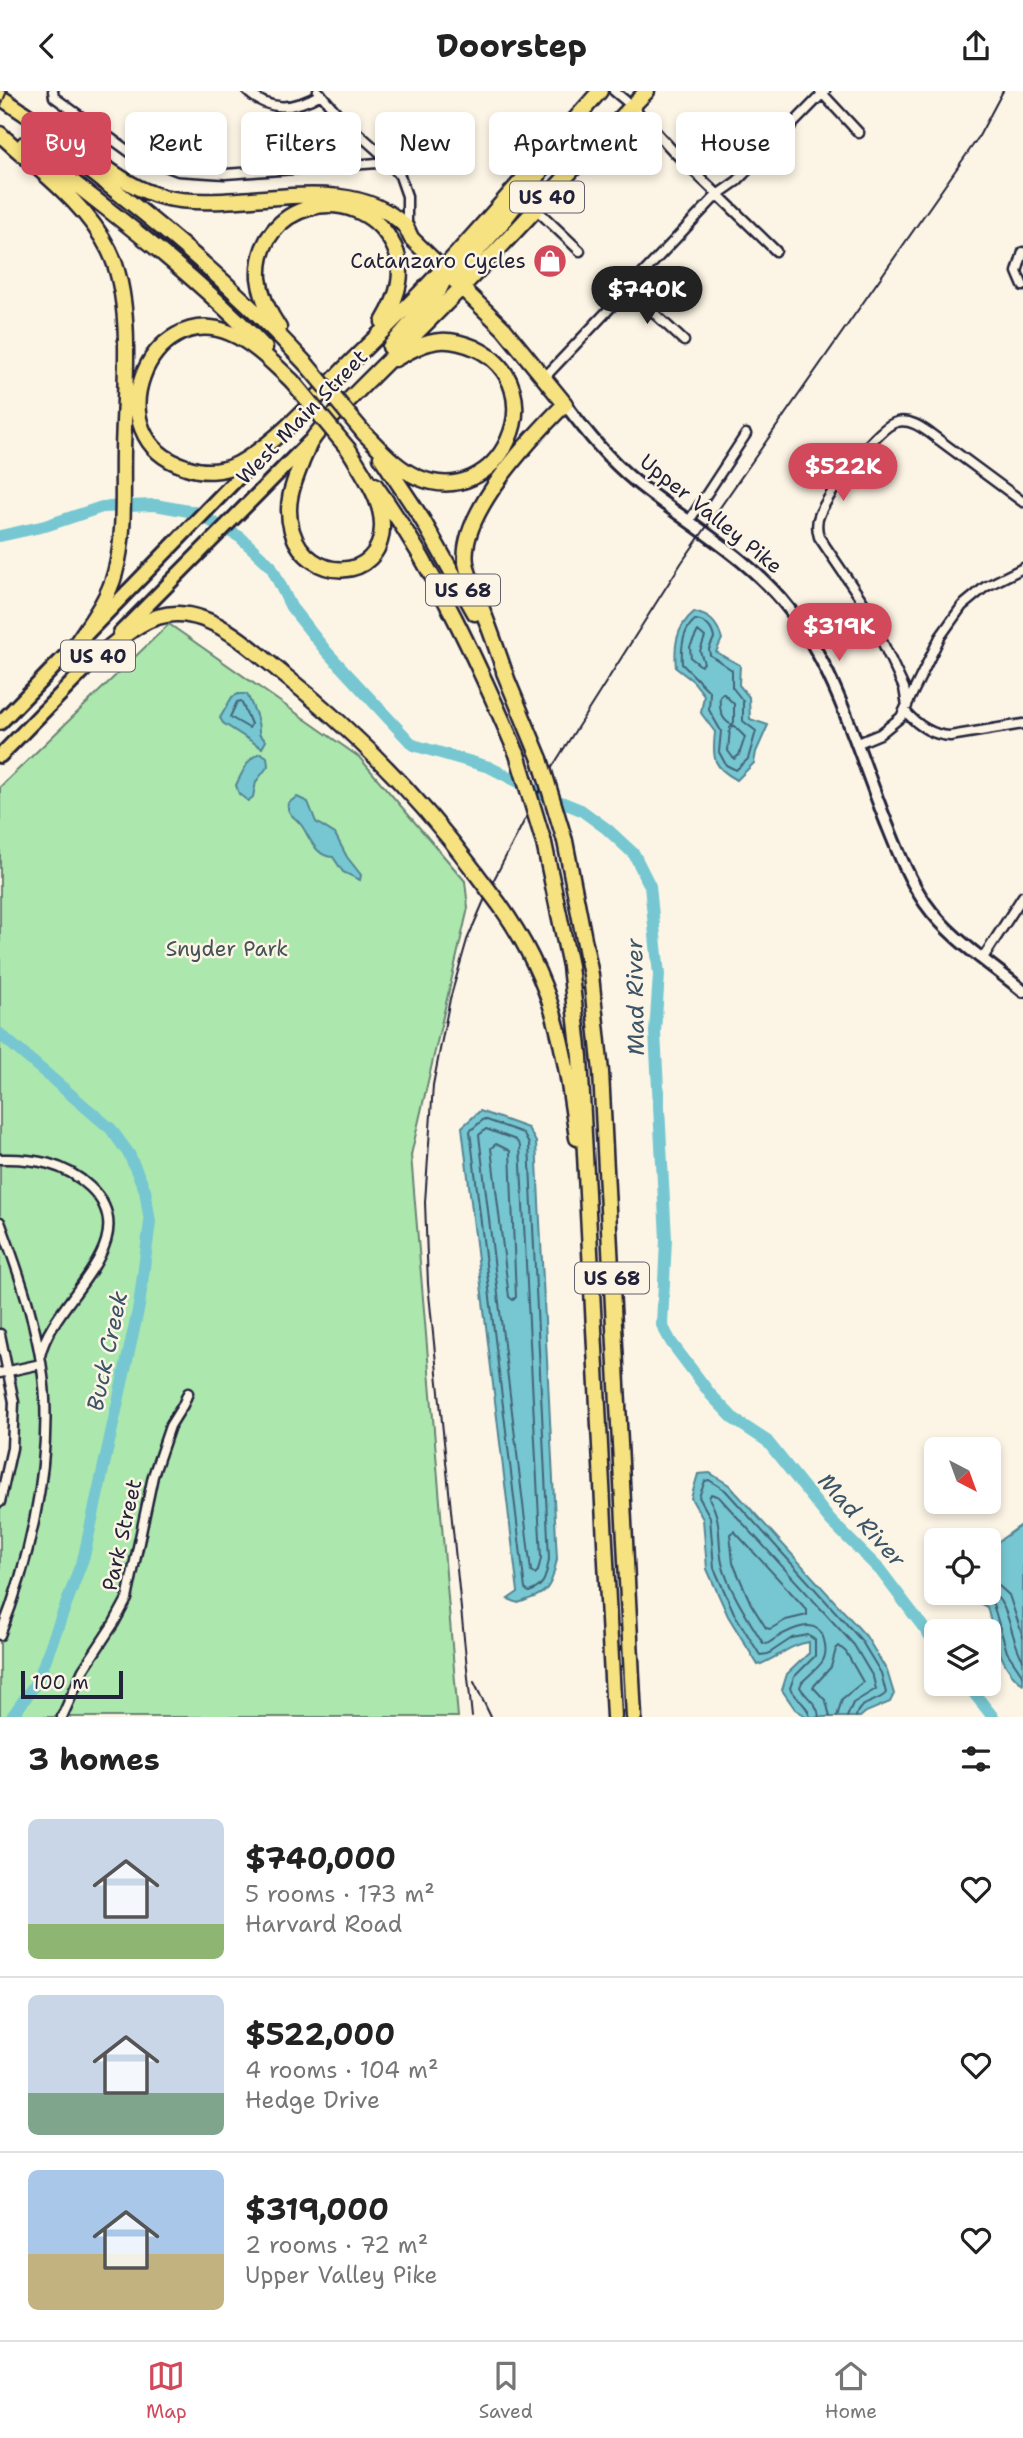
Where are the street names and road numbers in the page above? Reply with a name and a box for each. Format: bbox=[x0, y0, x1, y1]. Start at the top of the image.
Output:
road number: US 40 bbox=[510, 181, 584, 213]
street label: West Main Street bbox=[230, 343, 374, 491]
street label: Upper Valley Pike bbox=[634, 448, 788, 580]
road number: US 68 bbox=[426, 575, 500, 605]
road number: US 40 bbox=[61, 641, 135, 671]
road number: US 68 bbox=[575, 1263, 649, 1294]
street label: Park Street bbox=[96, 1476, 148, 1594]

